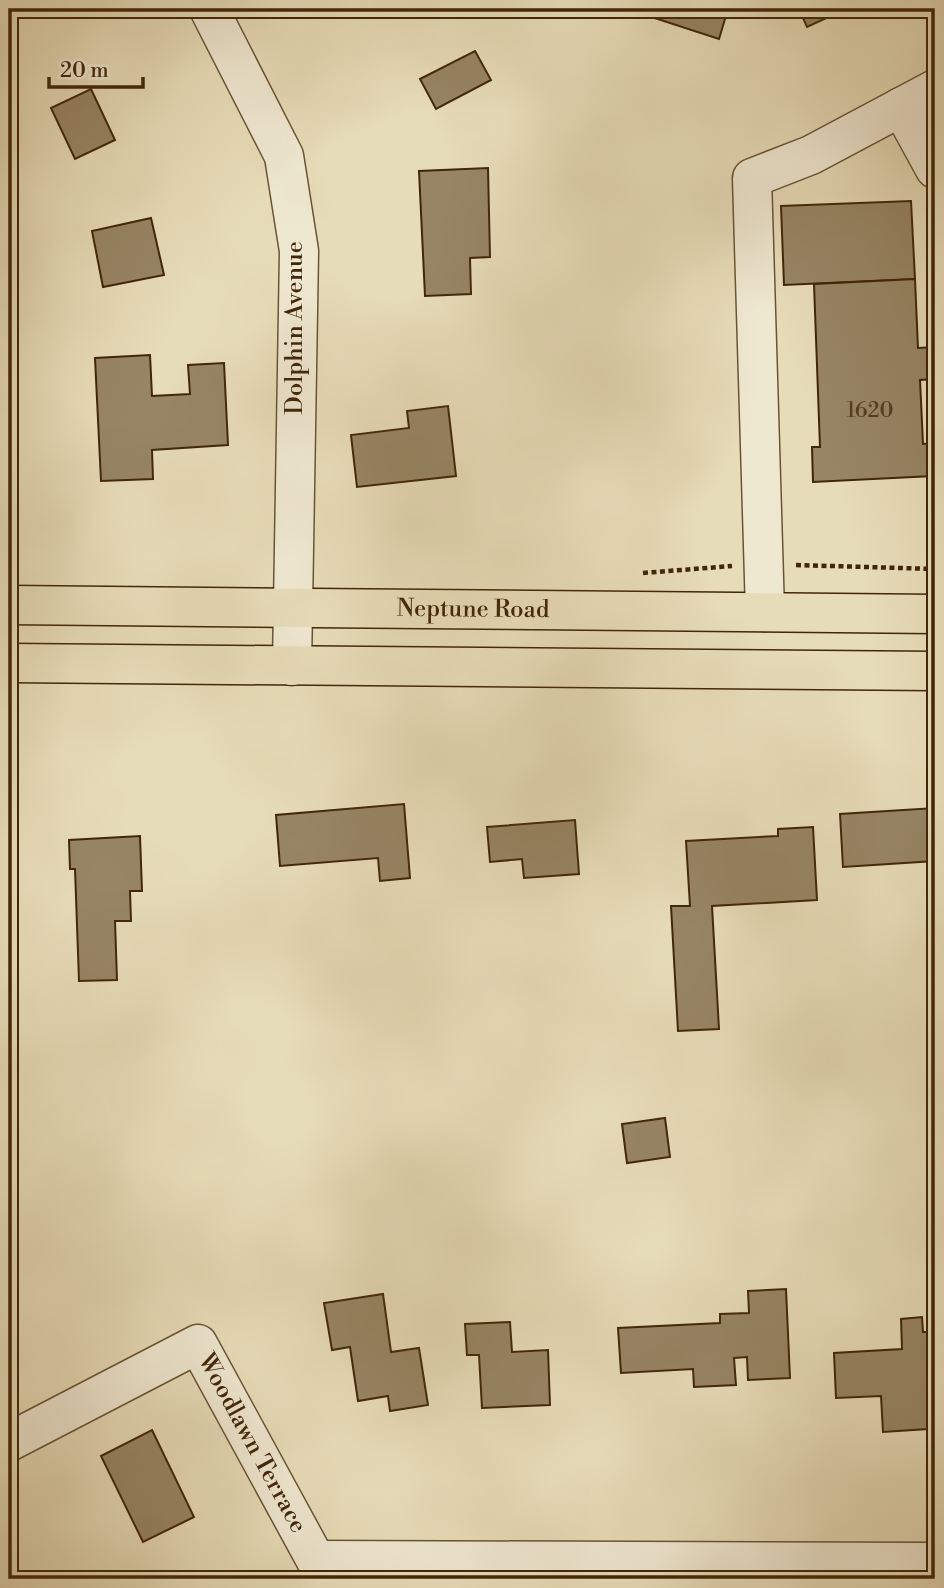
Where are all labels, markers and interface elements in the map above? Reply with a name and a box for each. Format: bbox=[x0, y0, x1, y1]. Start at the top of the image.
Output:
scale bar bbox=[49, 46, 144, 90]
text: 20 m bbox=[60, 58, 109, 84]
street label: Dolphin Avenue bbox=[280, 241, 310, 415]
house number: 1620 bbox=[847, 398, 893, 424]
street label: Neptune Road bbox=[396, 594, 550, 625]
street label: Woodlawn Terrace bbox=[191, 1347, 313, 1538]

